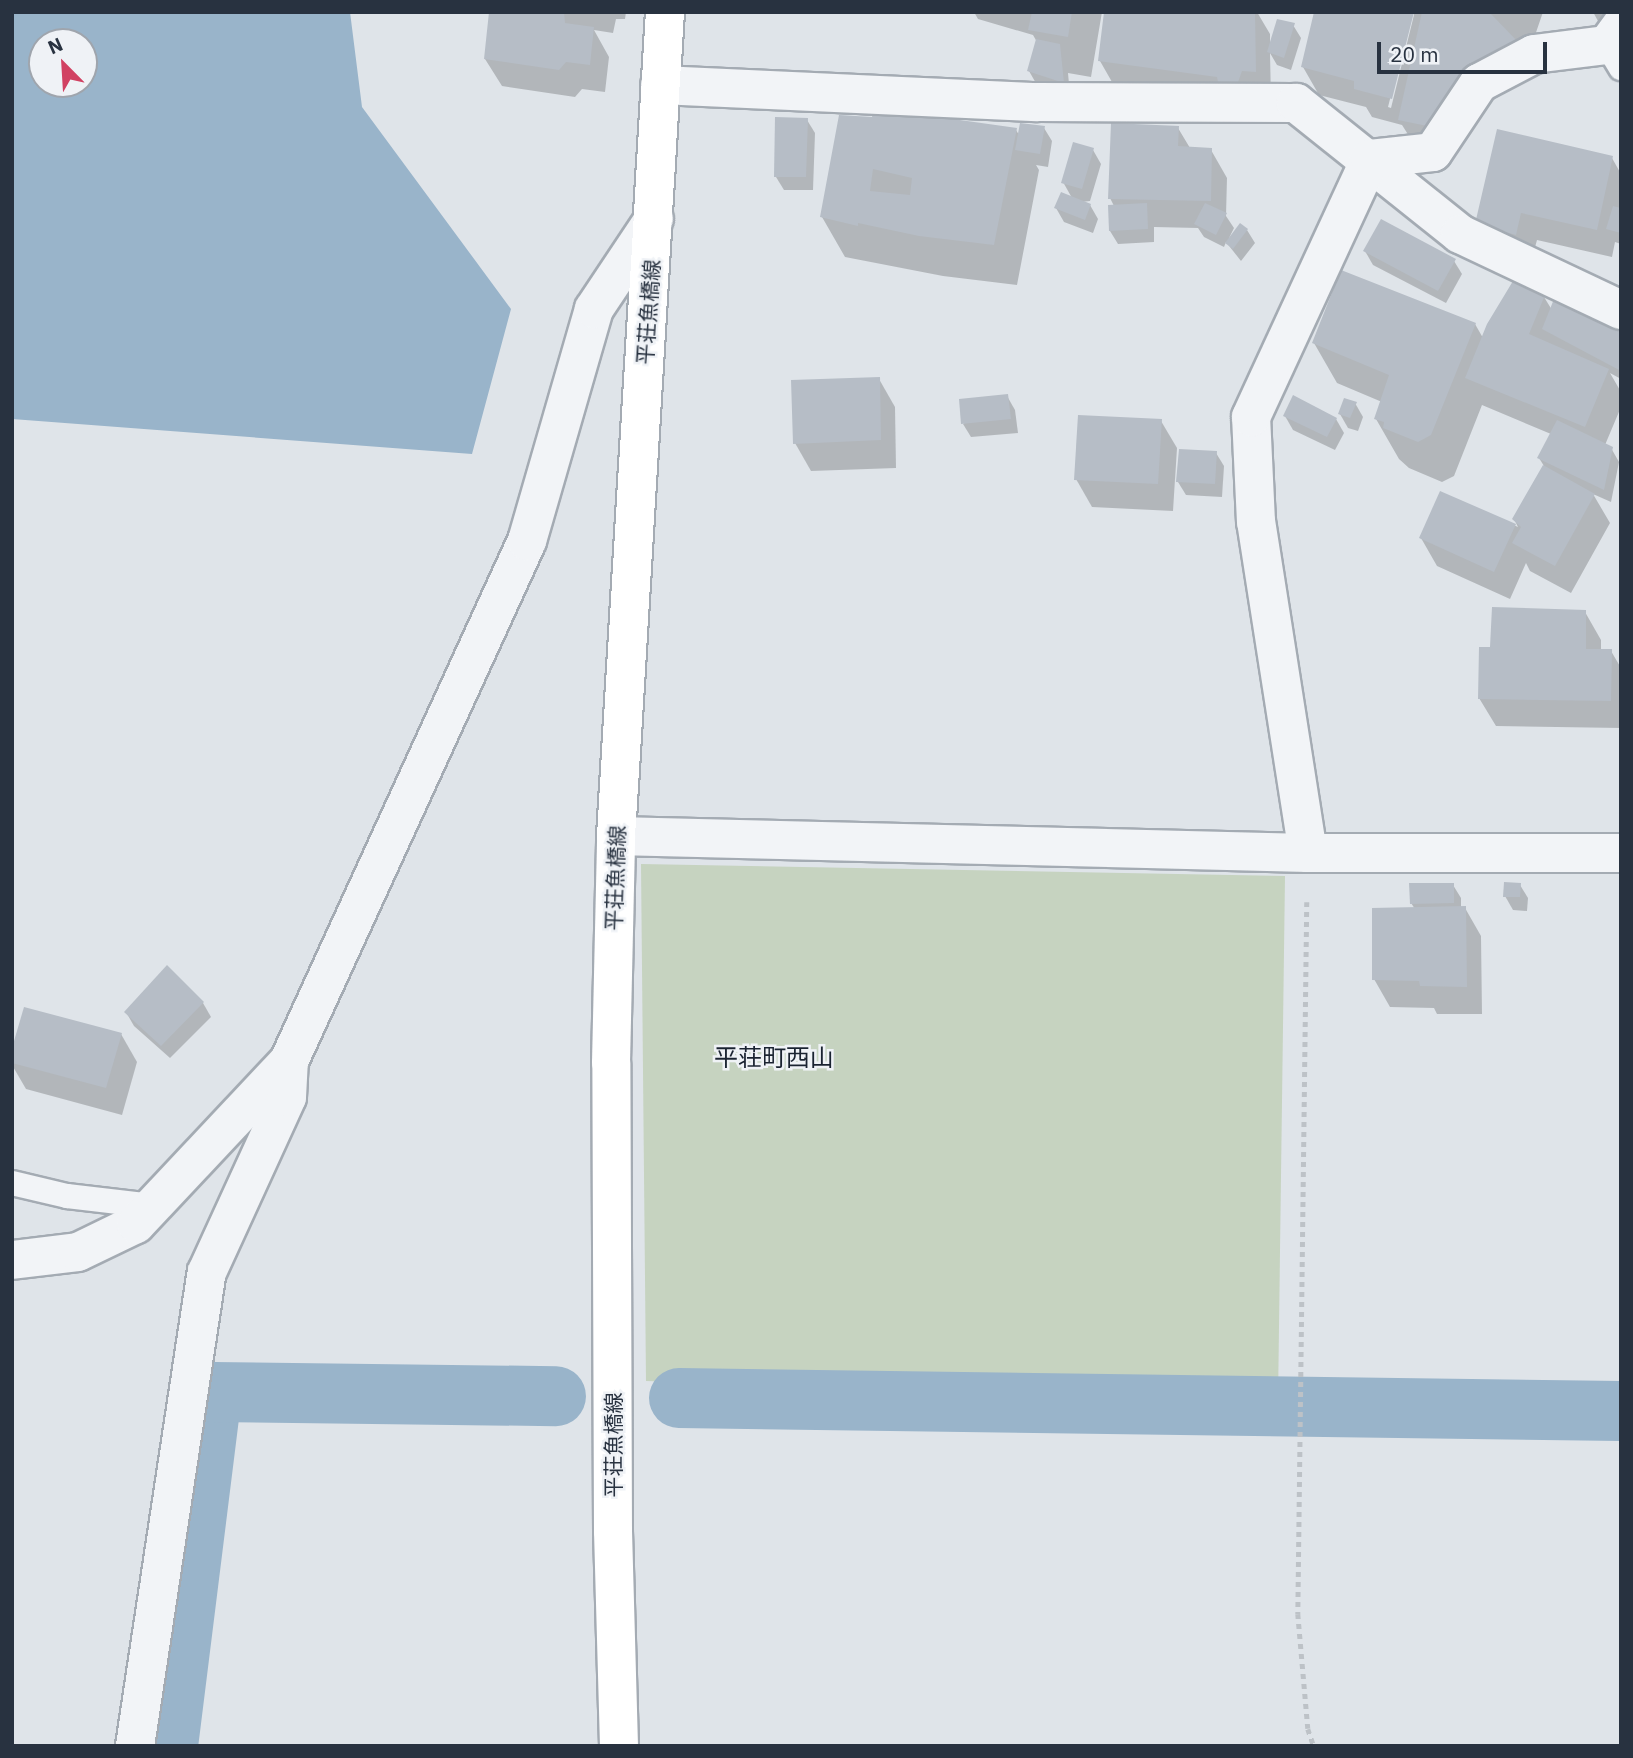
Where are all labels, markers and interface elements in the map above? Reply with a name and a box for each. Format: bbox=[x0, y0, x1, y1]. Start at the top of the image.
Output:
north arrow bbox=[28, 28, 98, 98]
scale bar bbox=[1381, 28, 1551, 72]
text: N bbox=[44, 32, 66, 59]
text: 20 m bbox=[1390, 40, 1439, 68]
street label: 平荘魚橋線 bbox=[632, 259, 664, 365]
street label: 平荘魚橋線 bbox=[601, 825, 629, 931]
district label: 平荘町西山 bbox=[714, 1044, 834, 1072]
street label: 平荘魚橋線 bbox=[600, 1393, 626, 1497]

